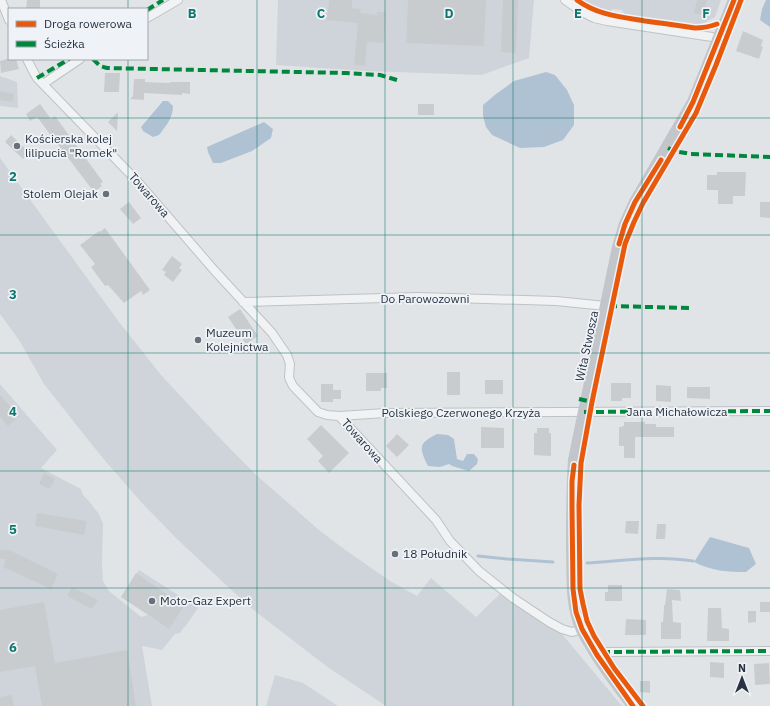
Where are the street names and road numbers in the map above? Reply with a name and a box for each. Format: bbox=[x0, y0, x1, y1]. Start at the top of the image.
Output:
street label: Towarowa bbox=[126, 169, 173, 221]
street label: Do Parowozowni bbox=[380, 291, 470, 306]
street label: Wita Stwosza bbox=[572, 309, 601, 383]
street label: Jana Michałowicza bbox=[627, 404, 728, 419]
street label: Polskiego Czerwonego Krzyża bbox=[381, 405, 541, 420]
street label: Towarowa bbox=[338, 415, 387, 466]

